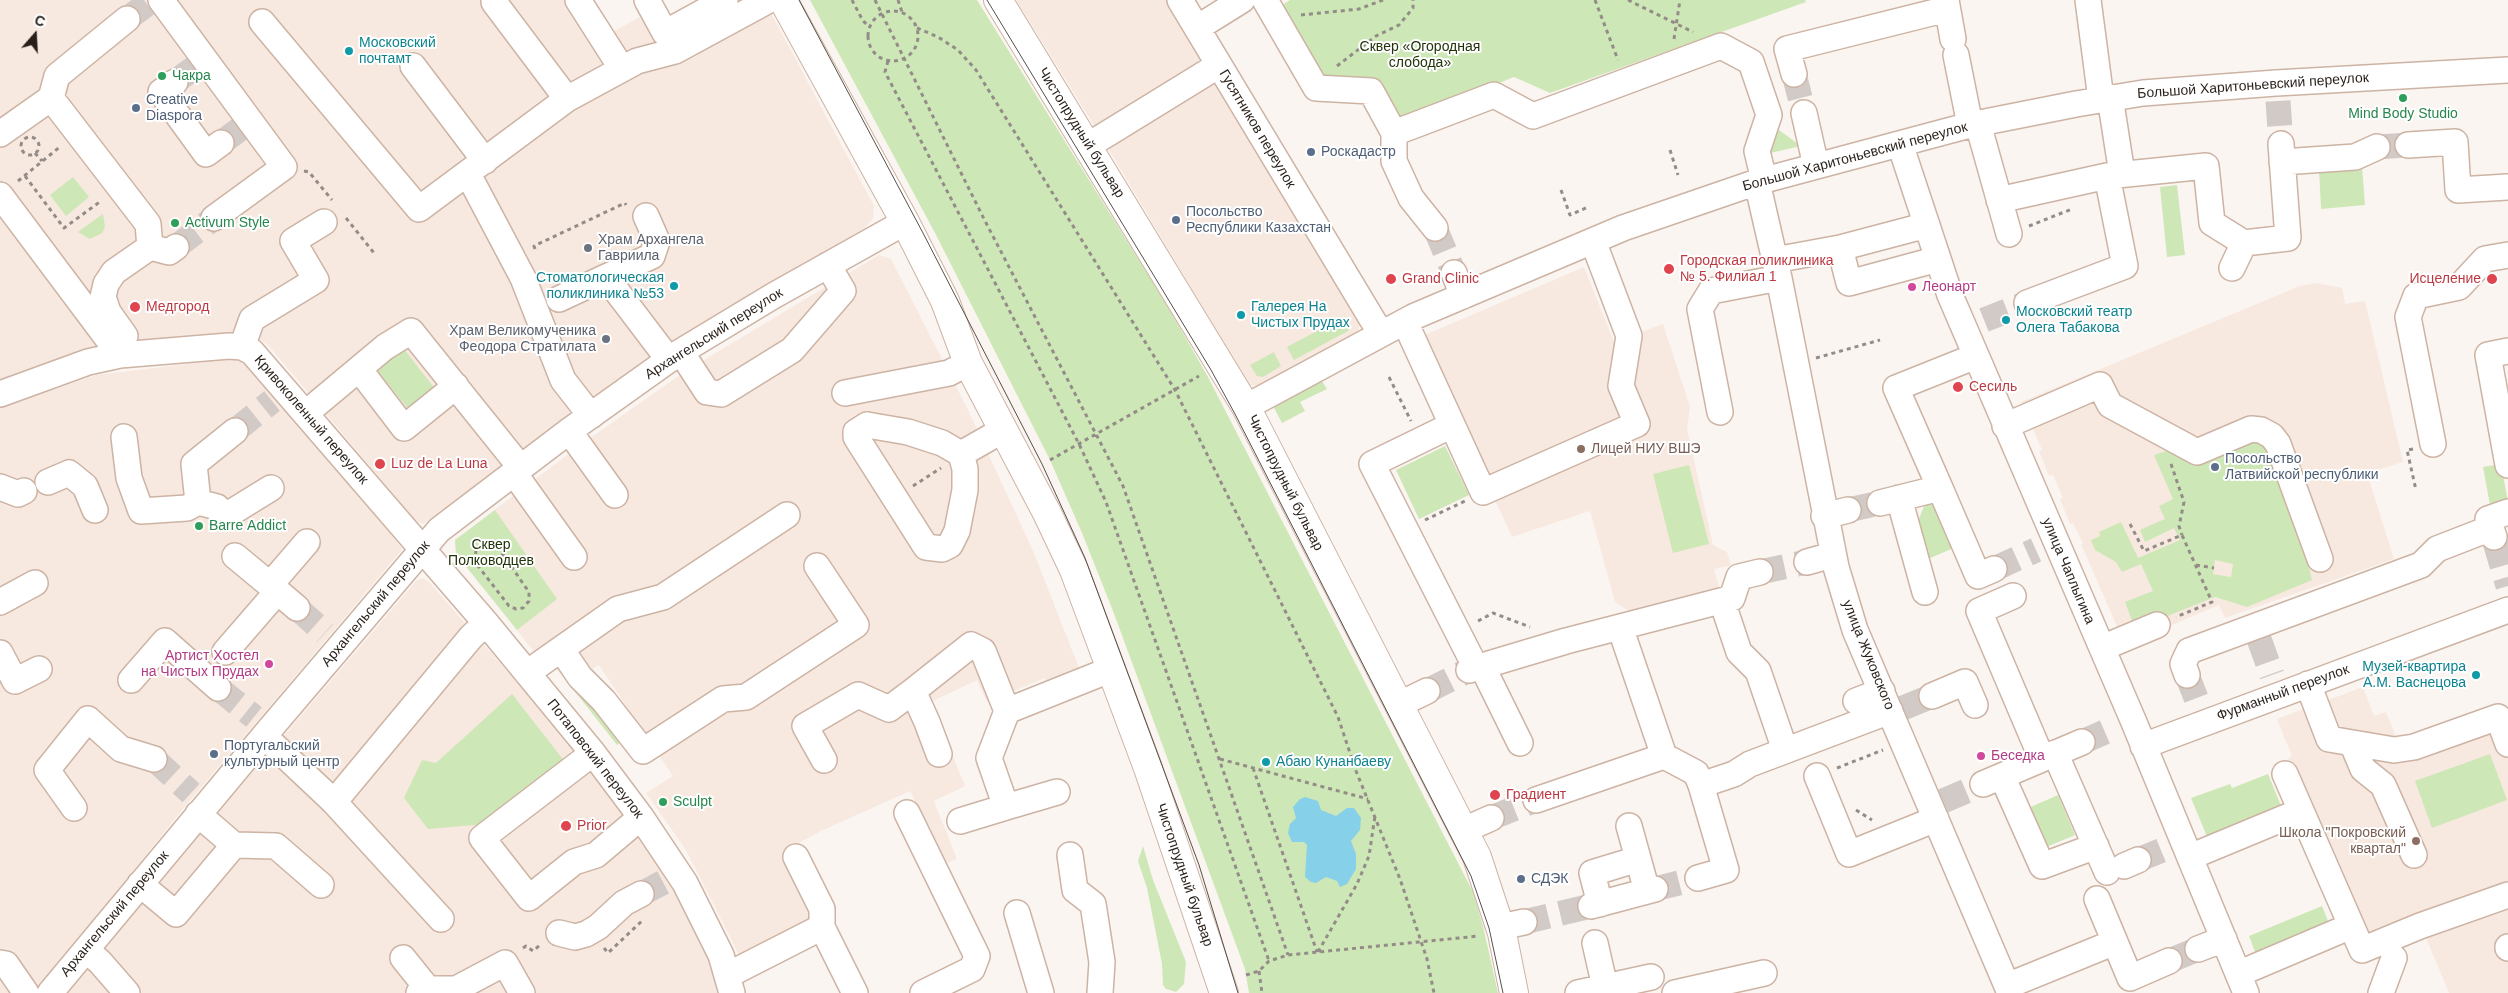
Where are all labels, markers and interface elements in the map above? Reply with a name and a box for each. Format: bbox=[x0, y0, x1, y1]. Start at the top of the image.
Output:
north arrow bbox=[10, 10, 60, 60]
text: С bbox=[32, 12, 47, 30]
place label: Московский почтамт bbox=[359, 35, 436, 68]
park label: Сквер «Огородная слобода» bbox=[1360, 39, 1480, 72]
marker: Московский почтамт bbox=[343, 45, 355, 57]
street label: Чистопрудный бульвар bbox=[1034, 65, 1128, 201]
street label: Гусятников переулок bbox=[1215, 67, 1299, 191]
place label: Чакра bbox=[172, 68, 211, 84]
marker: Чакра bbox=[156, 70, 168, 82]
street label: Большой Харитоньевский переулок bbox=[2137, 70, 2369, 102]
place label: Creative Diaspora bbox=[146, 92, 202, 124]
marker: Mind Body Studio bbox=[2397, 92, 2409, 104]
marker: Creative Diaspora bbox=[130, 102, 142, 114]
place label: Mind Body Studio bbox=[2348, 106, 2458, 122]
street label: Большой Харитоньевский переулок bbox=[1741, 119, 1969, 195]
place label: Роскадастр bbox=[1321, 144, 1396, 160]
marker: Роскадастр bbox=[1305, 146, 1317, 158]
place label: Посольство Республики Казахстан bbox=[1186, 204, 1331, 236]
marker: Посольство Республики Казахстан bbox=[1170, 214, 1182, 226]
place label: Activum Style bbox=[185, 215, 270, 231]
marker: Activum Style bbox=[169, 217, 181, 229]
place label: Храм Архангела Гавриила bbox=[598, 232, 704, 264]
marker: Храм Архангела Гавриила bbox=[582, 242, 594, 254]
place label: Городская поликлиника № 5. Филиал 1 bbox=[1680, 253, 1834, 286]
marker: Городская поликлиника № 5. Филиал 1 bbox=[1662, 262, 1676, 276]
place label: Стоматологическая поликлиника №53 bbox=[536, 270, 664, 302]
place label: Grand Clinic bbox=[1402, 271, 1479, 287]
place label: Исцеление bbox=[2409, 271, 2481, 287]
marker: Grand Clinic bbox=[1384, 272, 1398, 286]
marker: Исцеление bbox=[2485, 272, 2499, 286]
place label: Леонарт bbox=[1922, 279, 1976, 295]
marker: Стоматологическая поликлиника №53 bbox=[668, 280, 680, 292]
marker: Леонарт bbox=[1906, 281, 1918, 293]
street label: Архангельский переулок bbox=[642, 285, 786, 383]
place label: Медгород bbox=[146, 299, 209, 315]
place label: Галерея На Чистых Прудах bbox=[1251, 299, 1350, 332]
marker: Медгород bbox=[128, 300, 142, 314]
place label: Московский театр Олега Табакова bbox=[2016, 304, 2132, 336]
marker: Галерея На Чистых Прудах bbox=[1235, 309, 1247, 321]
marker: Московский театр Олега Табакова bbox=[2000, 314, 2012, 326]
place label: Храм Великомученика Феодора Стратилата bbox=[449, 323, 596, 356]
marker: Храм Великомученика Феодора Стратилата bbox=[600, 333, 612, 345]
street label: Кривоколенный переулок bbox=[250, 352, 372, 488]
place label: Сесиль bbox=[1969, 379, 2017, 395]
marker: Сесиль bbox=[1951, 380, 1965, 394]
street label: Чистопрудный бульвар bbox=[1243, 412, 1327, 554]
place label: Лицей НИУ ВШЭ bbox=[1591, 441, 1701, 457]
marker: Лицей НИУ ВШЭ bbox=[1575, 443, 1587, 455]
place label: Посольство Латвийской республики bbox=[2225, 451, 2379, 484]
place label: Luz de La Luna bbox=[391, 456, 488, 472]
marker: Luz de La Luna bbox=[373, 457, 387, 471]
marker: Посольство Латвийской республики bbox=[2209, 461, 2221, 473]
street label: улица Чаплыгина bbox=[2038, 515, 2098, 627]
place label: Barre Addict bbox=[209, 518, 286, 534]
marker: Barre Addict bbox=[193, 520, 205, 532]
park label: Сквер Полководцев bbox=[448, 537, 534, 570]
street label: Архангельский переулок bbox=[318, 538, 434, 670]
street label: улица Жуковского bbox=[1838, 598, 1898, 712]
place label: Артист Хостел на Чистых Прудах bbox=[141, 648, 259, 680]
marker: Артист Хостел на Чистых Прудах bbox=[263, 658, 275, 670]
place label: Музей-квартира А.М. Васнецова bbox=[2362, 659, 2466, 692]
street label: Фурманный переулок bbox=[2215, 661, 2351, 725]
marker: Музей-квартира А.М. Васнецова bbox=[2470, 669, 2482, 681]
street label: Потаповский переулок bbox=[543, 696, 647, 822]
place label: Португальский культурный центр bbox=[224, 738, 340, 770]
marker: Португальский культурный центр bbox=[208, 748, 220, 760]
place label: Беседка bbox=[1991, 748, 2045, 764]
marker: Беседка bbox=[1975, 750, 1987, 762]
place label: Абаю Кунанбаеву bbox=[1276, 754, 1391, 770]
marker: Абаю Кунанбаеву bbox=[1260, 756, 1272, 768]
place label: Градиент bbox=[1506, 787, 1566, 803]
marker: Градиент bbox=[1488, 788, 1502, 802]
place label: Sculpt bbox=[673, 794, 712, 810]
marker: Sculpt bbox=[657, 796, 669, 808]
street label: Чистопрудный бульвар bbox=[1152, 801, 1216, 949]
place label: Prior bbox=[577, 818, 607, 834]
marker: Prior bbox=[559, 819, 573, 833]
place label: Школа "Покровский квартал" bbox=[2279, 825, 2406, 858]
marker: Школа "Покровский квартал" bbox=[2410, 835, 2422, 847]
street label: Архангельский переулок bbox=[57, 848, 173, 980]
place label: СДЭК bbox=[1531, 871, 1569, 887]
marker: СДЭК bbox=[1515, 873, 1527, 885]

